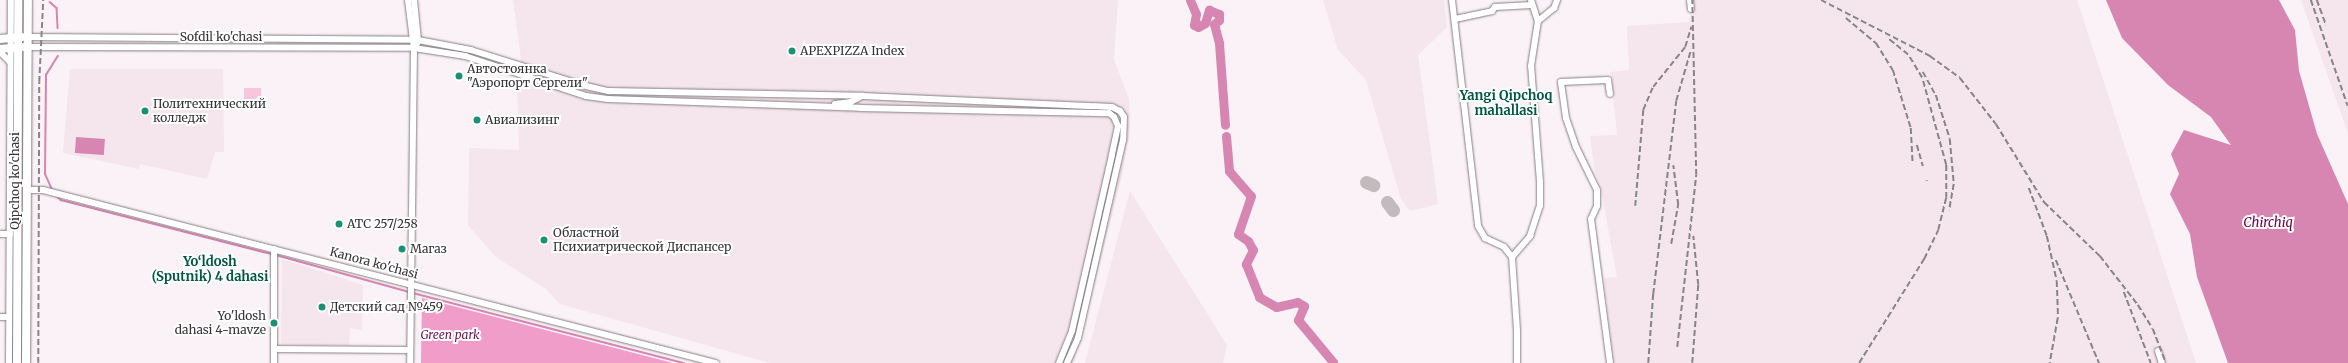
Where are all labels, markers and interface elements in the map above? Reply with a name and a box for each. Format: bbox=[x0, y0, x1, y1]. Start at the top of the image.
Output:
street label: Sofdil ko'chasi bbox=[180, 30, 262, 44]
place label: APEXPIZZA Index bbox=[800, 44, 904, 58]
marker: APEXPIZZA Index bbox=[787, 46, 797, 56]
place label: Автостоянка "Аэропорт Сергели" bbox=[467, 62, 588, 90]
marker: Автостоянка "Аэропорт Сергели" bbox=[454, 71, 464, 81]
district label: Yangi Qipchoq mahallasi bbox=[1460, 89, 1552, 120]
place label: Политехнический колледж bbox=[153, 97, 266, 125]
marker: Политехнический колледж bbox=[140, 106, 150, 116]
place label: Авиализинг bbox=[485, 113, 559, 127]
marker: Авиализинг bbox=[472, 115, 482, 125]
street label: Qipchoq ko'chasi bbox=[8, 132, 22, 230]
water label: Chirchiq bbox=[2243, 215, 2293, 231]
place label: АТС 257/258 bbox=[347, 217, 418, 231]
marker: АТС 257/258 bbox=[334, 219, 344, 229]
place label: Областной Психиатрической Диспансер bbox=[553, 226, 731, 254]
marker: Областной Психиатрической Диспансер bbox=[538, 234, 550, 246]
place label: Магаз bbox=[410, 242, 447, 256]
street label: Kanora ko'chasi bbox=[328, 244, 420, 282]
marker: Магаз bbox=[397, 244, 407, 254]
district label: Yo‘ldosh (Sputnik) 4 dahasi bbox=[152, 255, 268, 286]
place label: Детский сад №459 bbox=[330, 300, 443, 314]
marker: Детский сад №459 bbox=[317, 302, 327, 312]
place label: Yo'ldosh dahasi 4-mavze bbox=[175, 309, 266, 337]
marker: Yo'ldosh dahasi 4-mavze bbox=[269, 318, 279, 328]
park label: Green park bbox=[420, 328, 480, 342]

